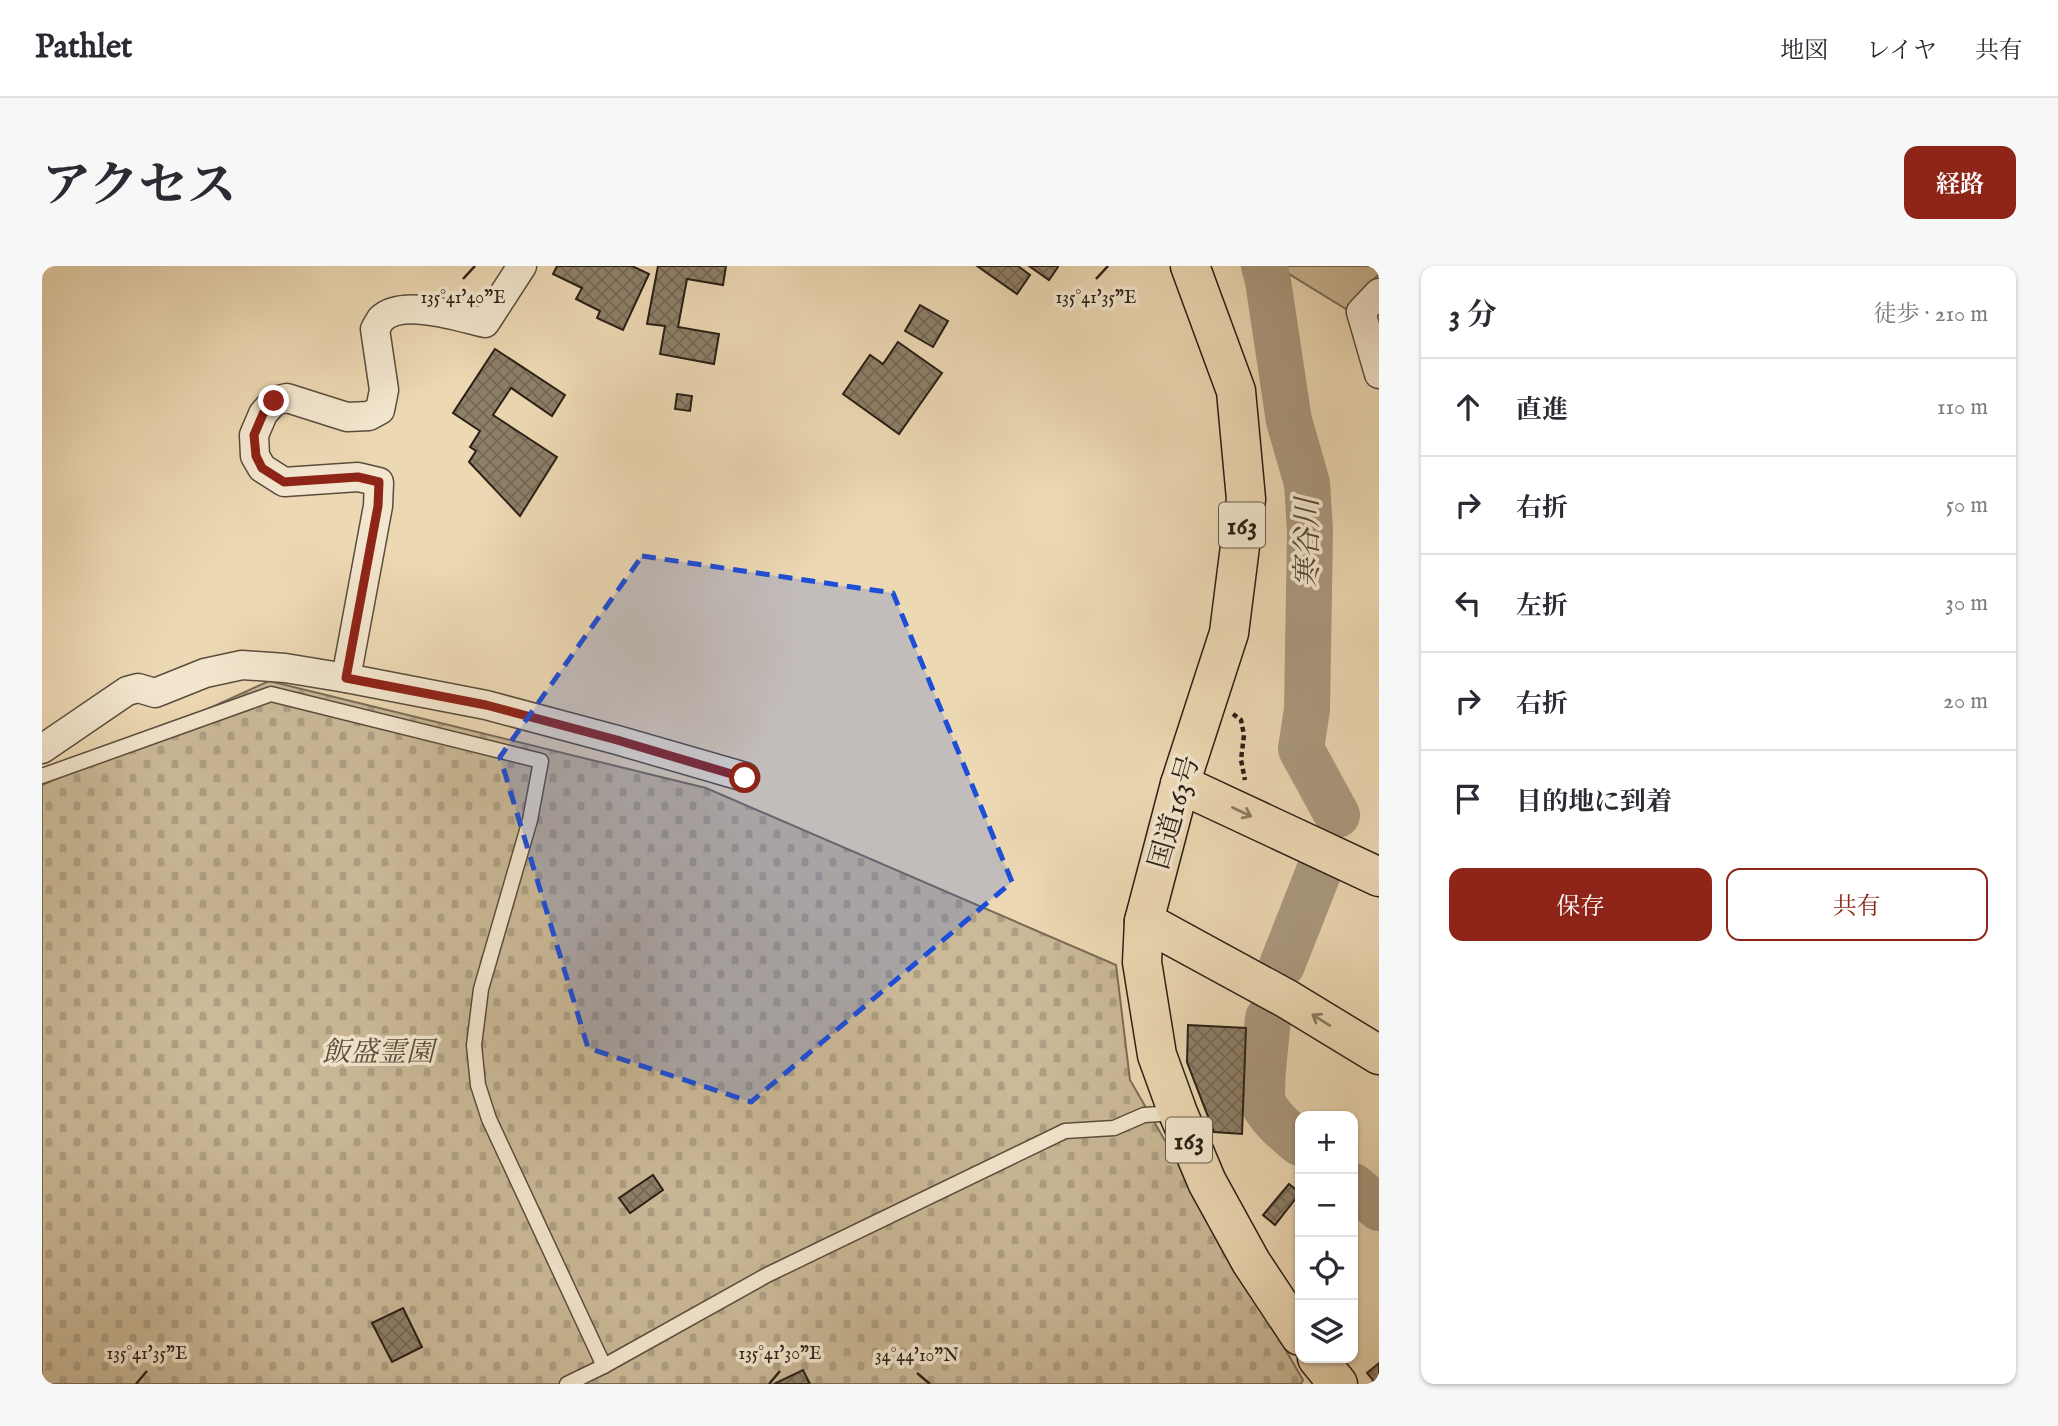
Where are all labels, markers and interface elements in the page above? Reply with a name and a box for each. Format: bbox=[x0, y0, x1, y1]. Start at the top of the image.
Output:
text: Pathlet bbox=[35, 27, 132, 69]
text: 地図 bbox=[1780, 36, 1828, 67]
text: レイヤ bbox=[1866, 36, 1937, 67]
text: 共有 bbox=[1975, 36, 2023, 67]
button: 経路 bbox=[1904, 146, 2016, 219]
text: アクセス bbox=[42, 157, 237, 219]
text: 135°41'40"E bbox=[420, 287, 506, 310]
text: 135°41'35"E bbox=[1056, 287, 1136, 310]
text: 3 分 bbox=[1449, 297, 1497, 335]
text: 徒歩 · 210 m bbox=[1874, 300, 1988, 329]
route end bbox=[258, 385, 289, 416]
icon: ahead bbox=[1449, 388, 1487, 426]
text: 110 m bbox=[1937, 393, 1988, 422]
text: 直進 bbox=[1516, 394, 1568, 427]
icon: right bbox=[1449, 486, 1487, 524]
text: 50 m bbox=[1946, 491, 1988, 520]
text: 右折 bbox=[1516, 492, 1568, 525]
water label: 寒谷川 bbox=[1290, 495, 1328, 588]
road number: 163 bbox=[1219, 502, 1265, 548]
icon: left bbox=[1449, 584, 1487, 622]
text: 30 m bbox=[1945, 589, 1988, 618]
text: 左折 bbox=[1516, 590, 1568, 623]
icon: right bbox=[1449, 682, 1487, 720]
text: 20 m bbox=[1943, 687, 1988, 716]
text: 右折 bbox=[1516, 688, 1568, 721]
street label: 国道163号 bbox=[1142, 752, 1208, 874]
route start bbox=[729, 762, 760, 793]
icon: arrive bbox=[1449, 780, 1487, 818]
text: 目的地に到着 bbox=[1516, 786, 1672, 819]
one-way arrow bbox=[1231, 806, 1252, 819]
button: 保存 bbox=[1449, 868, 1712, 941]
button: 共有 bbox=[1726, 868, 1988, 941]
one-way arrow bbox=[1311, 1012, 1331, 1026]
park label: 飯盛霊園 bbox=[322, 1036, 438, 1071]
map controls bbox=[1295, 1111, 1358, 1363]
button: + bbox=[1295, 1111, 1358, 1174]
road number: 163 bbox=[1166, 1118, 1212, 1163]
button: − bbox=[1295, 1174, 1358, 1237]
button: locate bbox=[1295, 1237, 1358, 1300]
button: layers bbox=[1295, 1300, 1358, 1363]
text: 135°41'35"E bbox=[107, 1343, 187, 1366]
text: 135°41'30"E bbox=[738, 1343, 822, 1366]
text: 34°44'10"N bbox=[875, 1345, 959, 1368]

